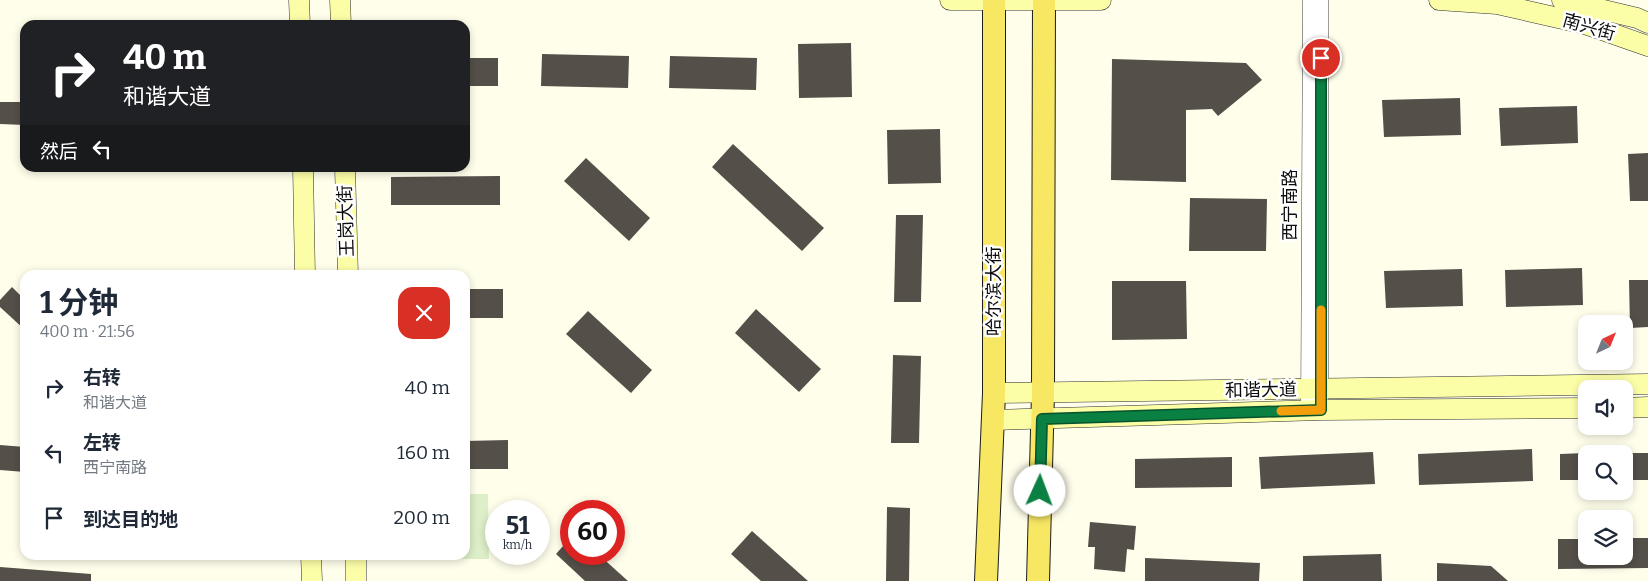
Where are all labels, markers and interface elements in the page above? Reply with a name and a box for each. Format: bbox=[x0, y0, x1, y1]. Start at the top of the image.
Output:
street label: 南兴街 bbox=[1560, 9, 1618, 45]
text: 40 m bbox=[123, 36, 206, 78]
pin bbox=[1300, 37, 1342, 79]
icon: right bbox=[40, 40, 105, 105]
icon: arrive bbox=[1307, 44, 1335, 72]
text: 和谐大道 bbox=[123, 83, 211, 110]
icon: left bbox=[88, 135, 116, 163]
text: 然后 bbox=[40, 140, 78, 163]
street label: 西宁南路 bbox=[1279, 169, 1301, 241]
street label: 王岗大街 bbox=[334, 185, 358, 257]
street label: 哈尔滨大街 bbox=[983, 246, 1005, 336]
text: 1 分钟 bbox=[40, 285, 118, 321]
button: close bbox=[398, 287, 450, 339]
north arrow bbox=[1578, 315, 1632, 370]
map controls bbox=[1578, 315, 1633, 565]
text: 400 m · 21:56 bbox=[40, 322, 135, 341]
text: 右转 bbox=[83, 366, 121, 389]
icon: right bbox=[40, 374, 68, 402]
text: 40 m bbox=[405, 376, 450, 399]
street label: 和谐大道 bbox=[1225, 378, 1297, 402]
button: sound bbox=[1578, 380, 1633, 435]
text: 和谐大道 bbox=[83, 393, 147, 412]
text: 左转 bbox=[83, 431, 121, 454]
icon: left bbox=[40, 439, 68, 467]
text: 160 m bbox=[397, 441, 450, 464]
button: search bbox=[1578, 445, 1633, 500]
text: 西宁南路 bbox=[83, 458, 147, 477]
position arrow bbox=[1013, 464, 1065, 516]
speed limit sign: 60 bbox=[560, 500, 625, 565]
icon: arrive bbox=[40, 504, 68, 532]
text: 200 m bbox=[393, 506, 450, 529]
text: 到达目的地 bbox=[83, 508, 178, 531]
button: layers bbox=[1578, 510, 1633, 565]
text: 51 bbox=[505, 511, 530, 541]
text: km/h bbox=[503, 538, 532, 552]

